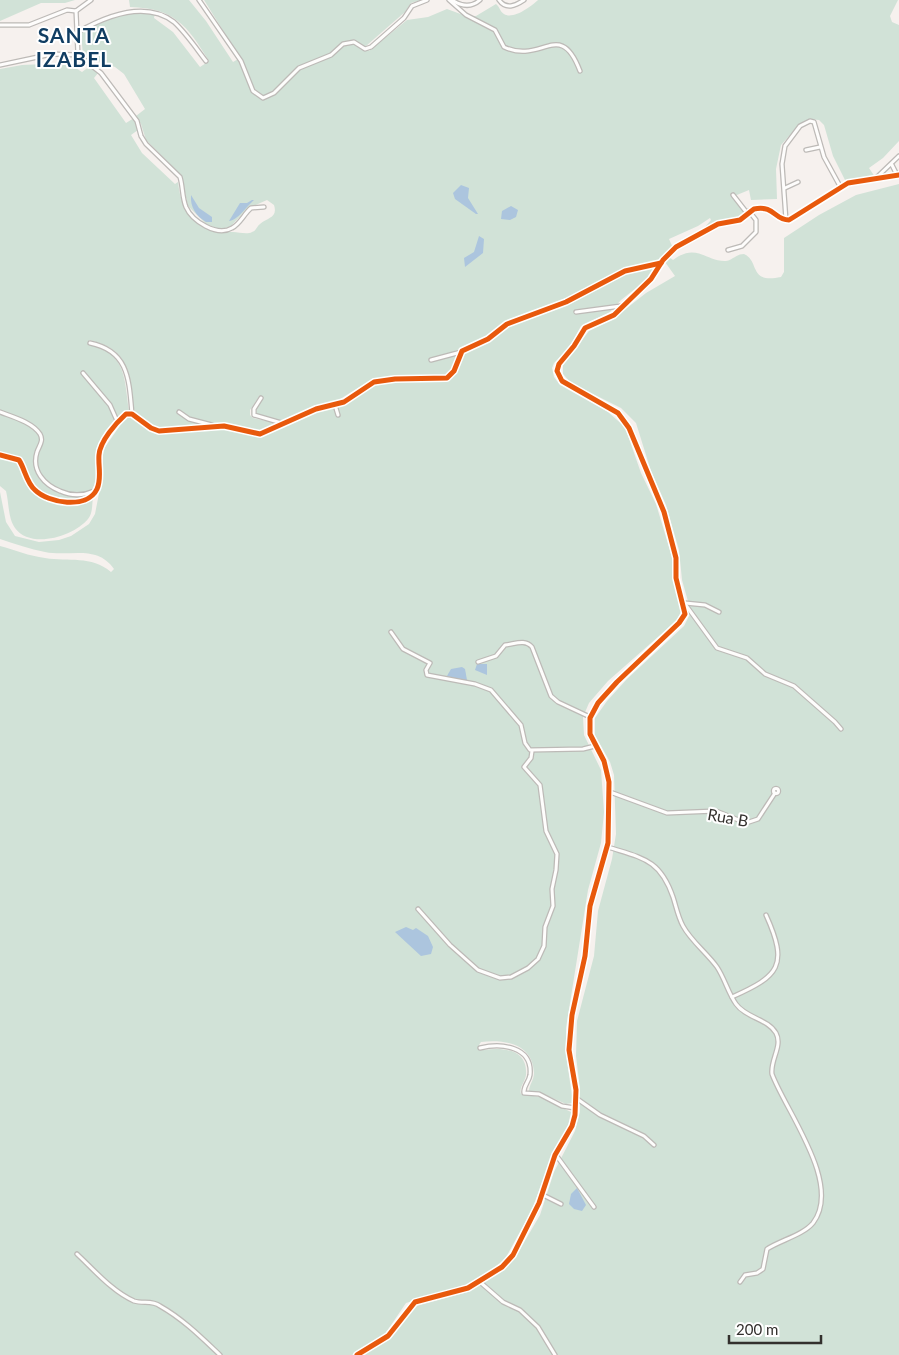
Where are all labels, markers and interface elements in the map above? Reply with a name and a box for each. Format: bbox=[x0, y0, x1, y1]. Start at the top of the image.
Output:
district label: SANTA IZABEL bbox=[36, 22, 112, 71]
street label: Rua B bbox=[706, 804, 750, 830]
scale bar bbox=[729, 1312, 822, 1344]
text: 200 m bbox=[736, 1320, 778, 1338]

